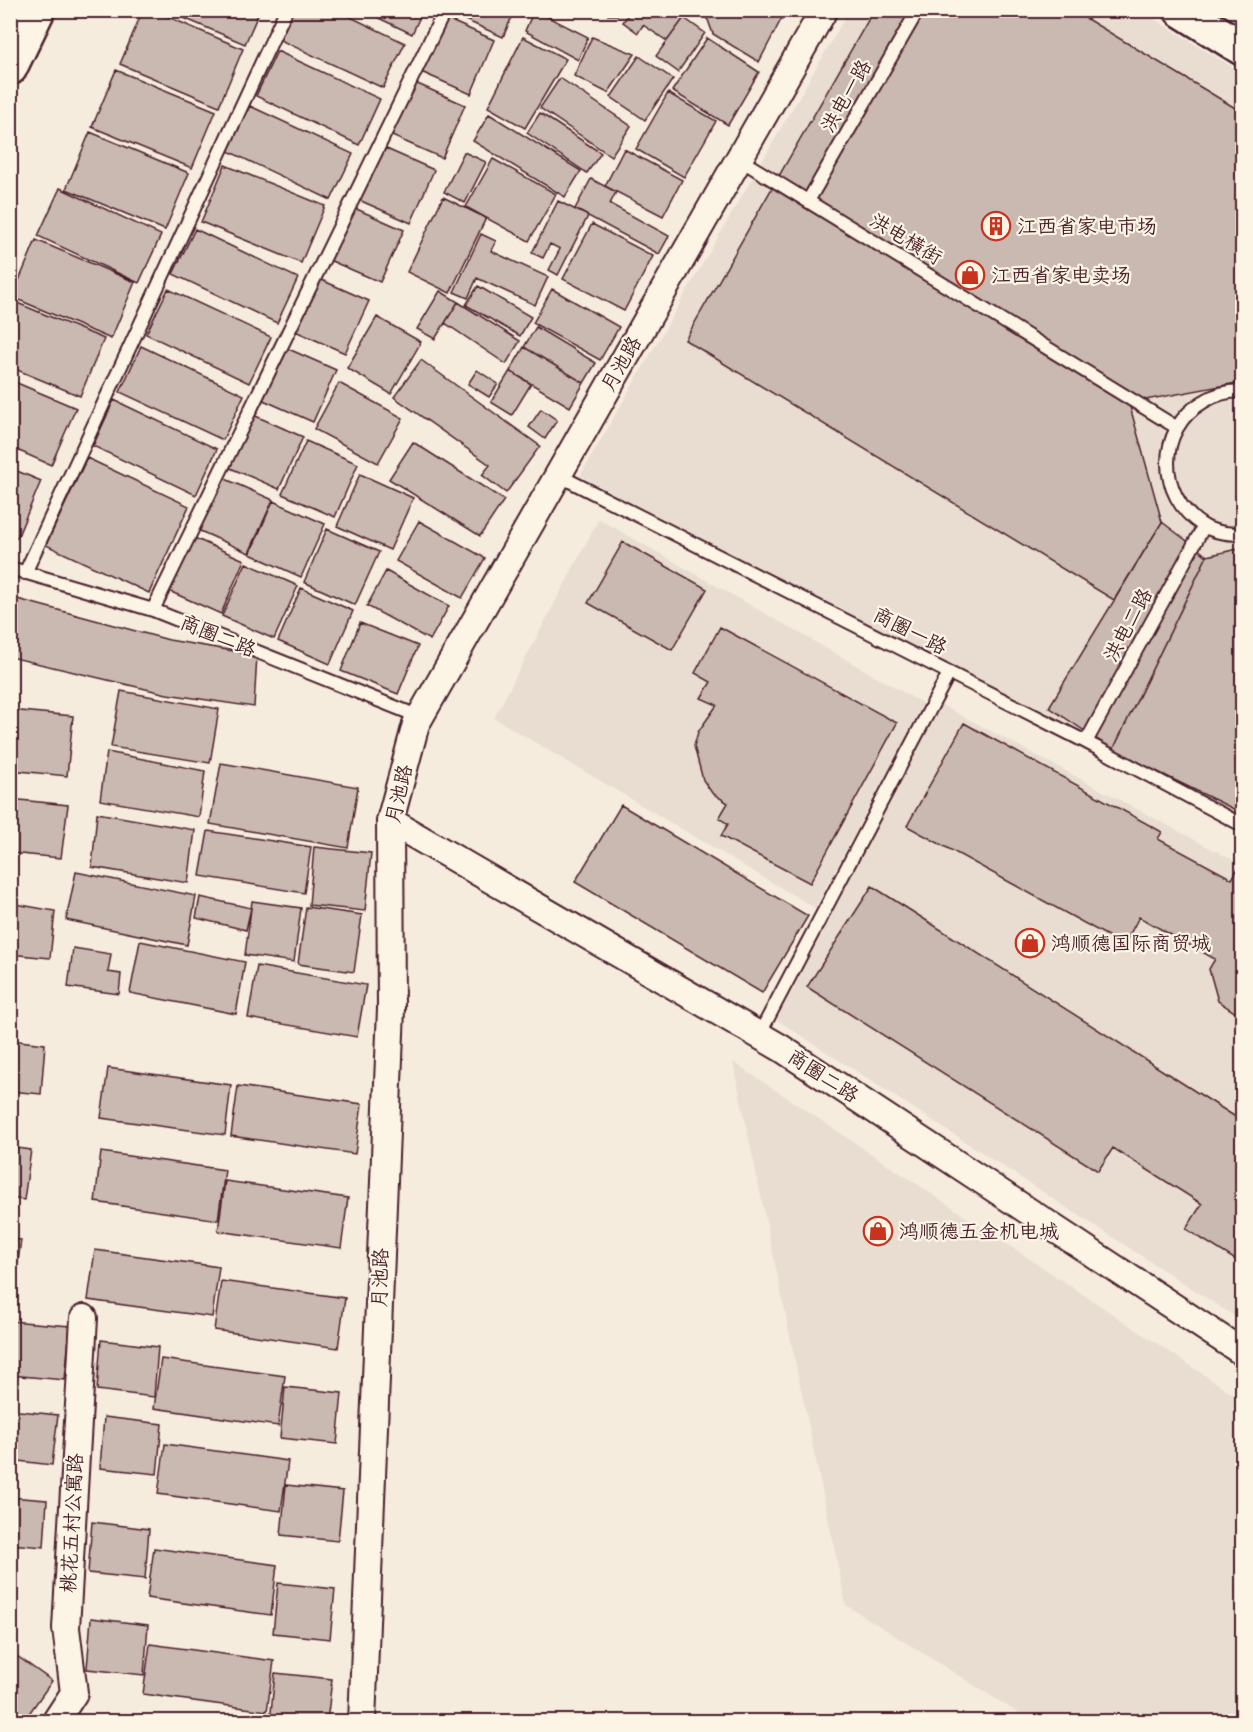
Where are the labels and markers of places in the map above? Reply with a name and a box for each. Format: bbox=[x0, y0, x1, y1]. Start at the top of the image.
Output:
building icon: 江西省家电市场 bbox=[980, 210, 1012, 242]
place label: 江西省家电市场 bbox=[1017, 214, 1157, 239]
shop icon: 江西省家电卖场 bbox=[954, 259, 986, 291]
place label: 江西省家电卖场 bbox=[991, 263, 1131, 288]
shop icon: 鸿顺德国际商贸城 bbox=[1014, 927, 1046, 959]
place label: 鸿顺德国际商贸城 bbox=[1051, 931, 1211, 956]
shop icon: 鸿顺德五金机电城 bbox=[862, 1215, 894, 1247]
place label: 鸿顺德五金机电城 bbox=[899, 1219, 1059, 1244]

